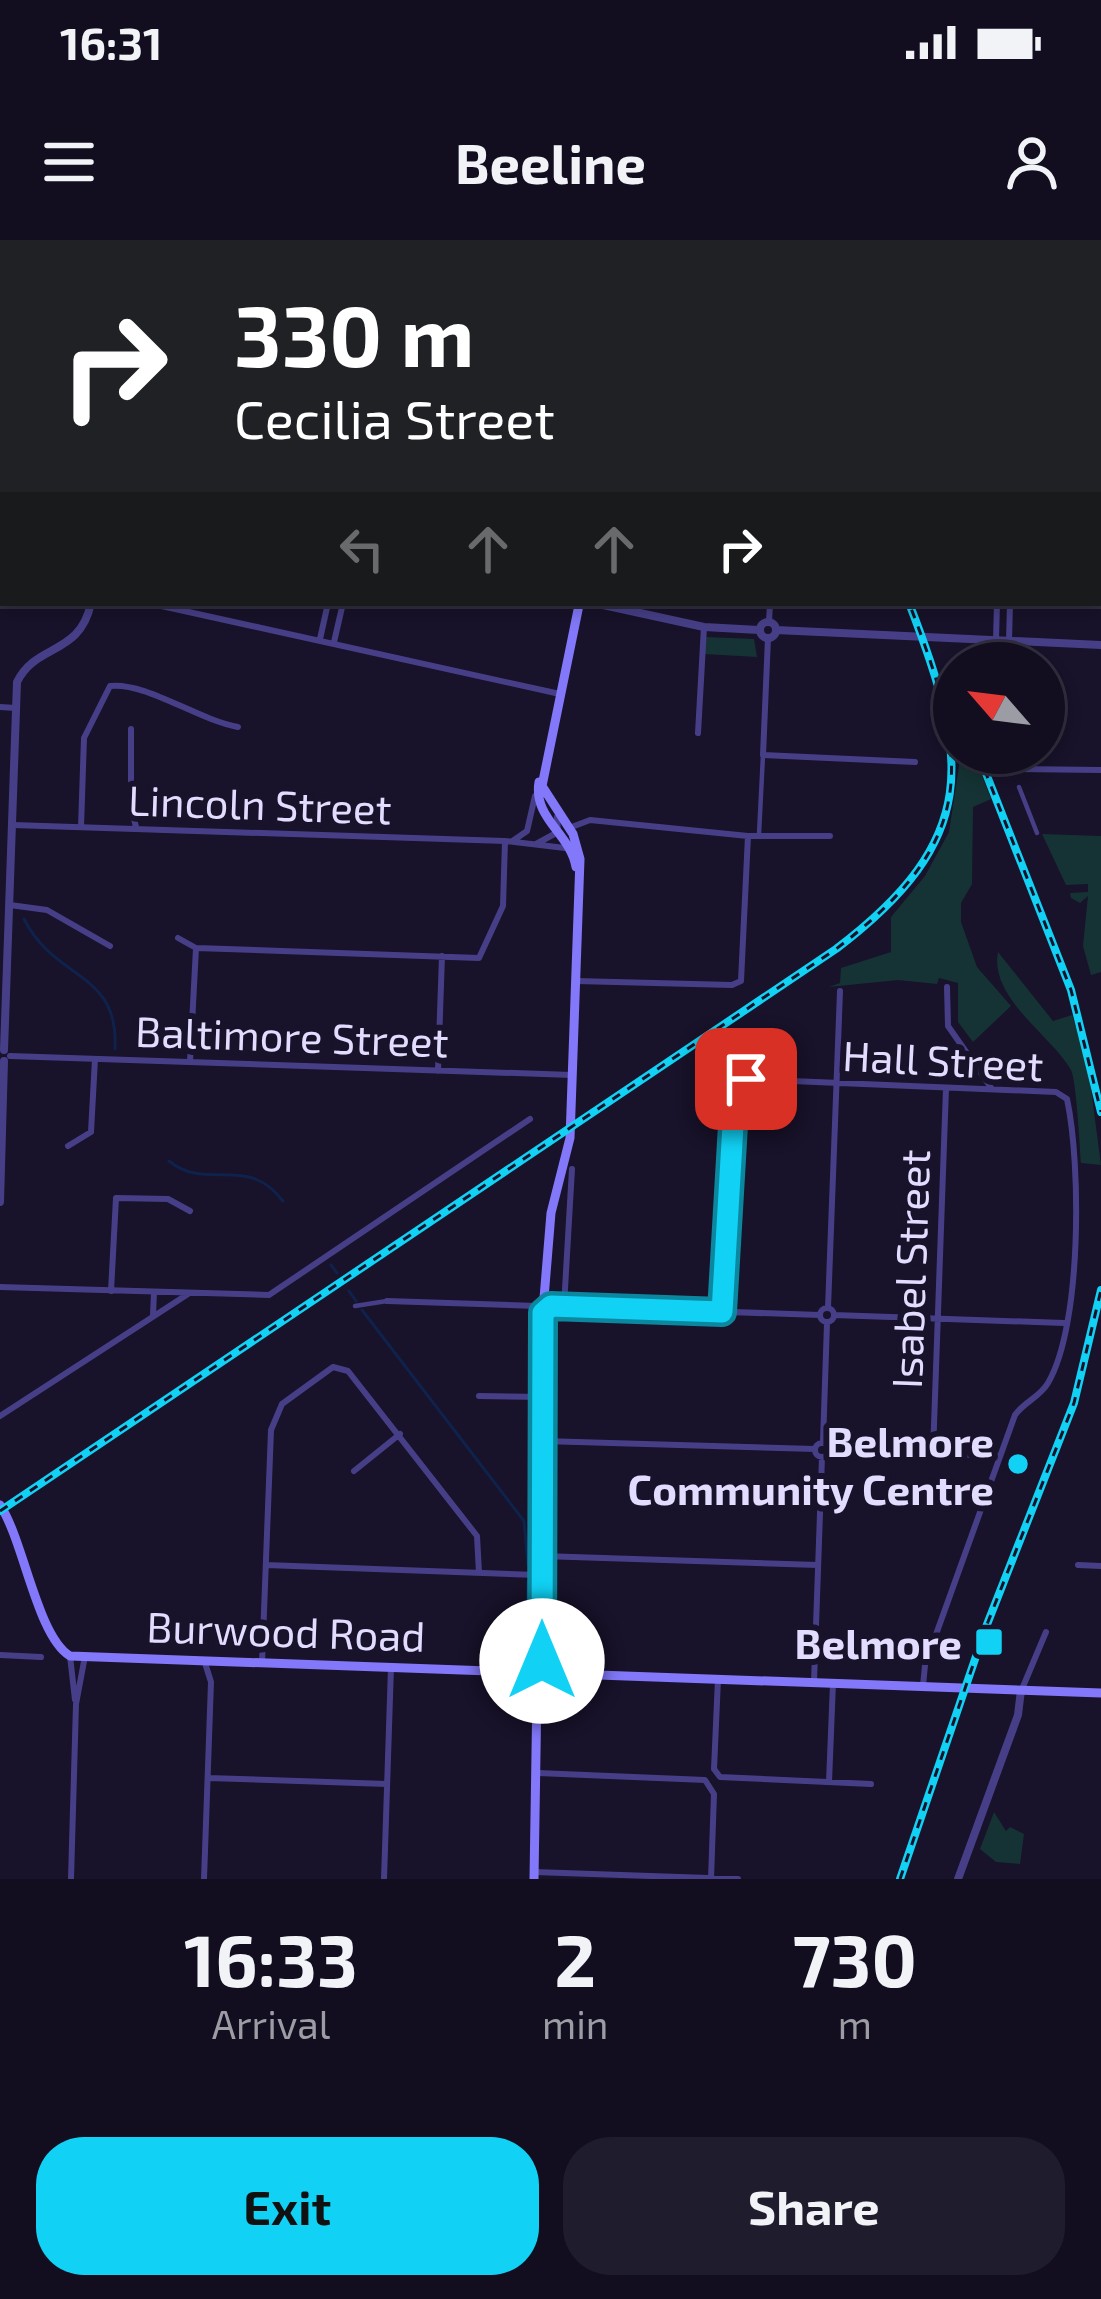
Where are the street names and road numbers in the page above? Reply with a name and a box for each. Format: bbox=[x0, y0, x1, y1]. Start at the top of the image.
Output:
street label: Lincoln Street bbox=[127, 773, 393, 833]
street label: Baltimore Street bbox=[135, 1005, 449, 1065]
street label: Hall Street bbox=[841, 1029, 1045, 1089]
street label: Isabel Street bbox=[880, 1148, 938, 1390]
street label: Burwood Road bbox=[146, 1600, 426, 1660]

